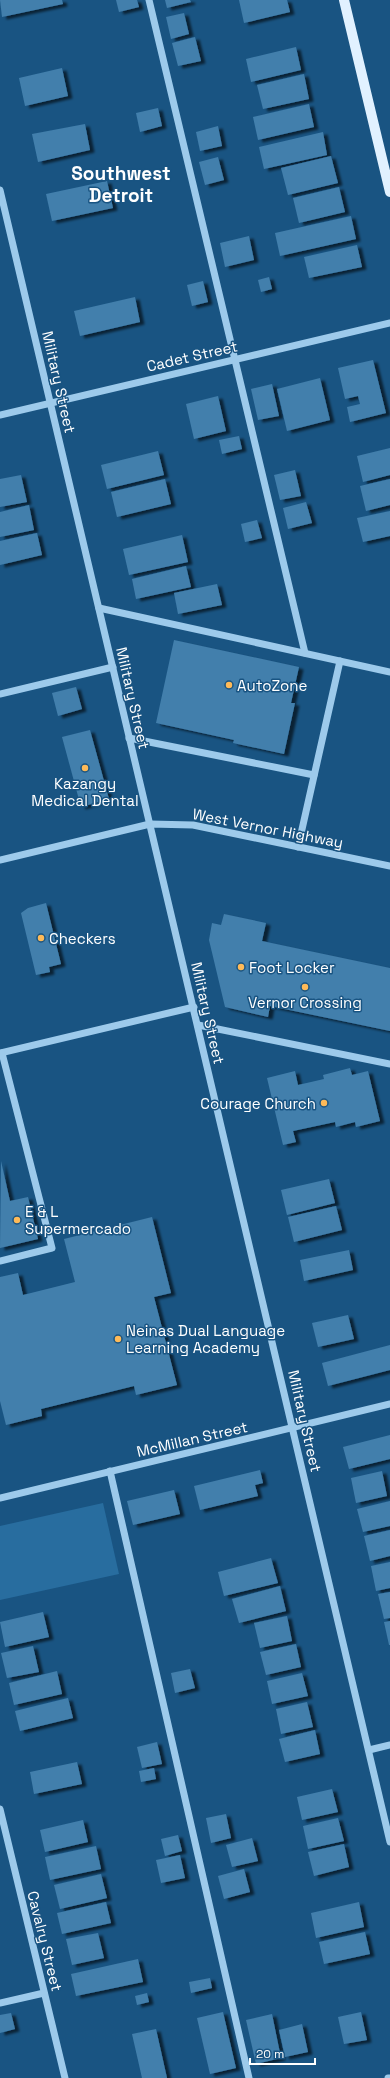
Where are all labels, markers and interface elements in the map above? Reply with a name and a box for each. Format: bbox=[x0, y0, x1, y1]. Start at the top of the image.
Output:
district label: Southwest Detroit bbox=[71, 161, 171, 208]
street label: Military Street bbox=[38, 329, 80, 435]
street label: Cadet Street bbox=[145, 336, 239, 376]
street label: Military Street bbox=[112, 645, 154, 751]
place label: AutoZone bbox=[237, 676, 307, 695]
marker: AutoZone bbox=[224, 680, 234, 690]
marker: Kazangy Medical Dental bbox=[80, 763, 90, 773]
place label: Kazangy Medical Dental bbox=[31, 774, 139, 810]
street label: West Vernor Highway bbox=[191, 804, 345, 852]
place label: Checkers bbox=[49, 929, 116, 948]
marker: Checkers bbox=[36, 933, 46, 943]
place label: Foot Locker bbox=[249, 958, 335, 977]
street label: Military Street bbox=[187, 960, 229, 1066]
marker: Foot Locker bbox=[236, 962, 246, 972]
marker: Vernor Crossing bbox=[300, 982, 310, 992]
place label: Vernor Crossing bbox=[248, 993, 362, 1012]
place label: Courage Church bbox=[200, 1094, 316, 1113]
marker: Courage Church bbox=[319, 1098, 329, 1108]
place label: E & L Supermercado bbox=[25, 1202, 131, 1238]
marker: E & L Supermercado bbox=[12, 1215, 22, 1225]
place label: Neinas Dual Language Learning Academy bbox=[126, 1321, 285, 1357]
marker: Neinas Dual Language Learning Academy bbox=[113, 1334, 123, 1344]
street label: Military Street bbox=[284, 1368, 326, 1474]
street label: McMillan Street bbox=[135, 1417, 250, 1461]
street label: Cavalry Street bbox=[23, 1889, 67, 1993]
scale bar bbox=[250, 2040, 315, 2066]
text: 20 m bbox=[256, 2046, 284, 2062]

